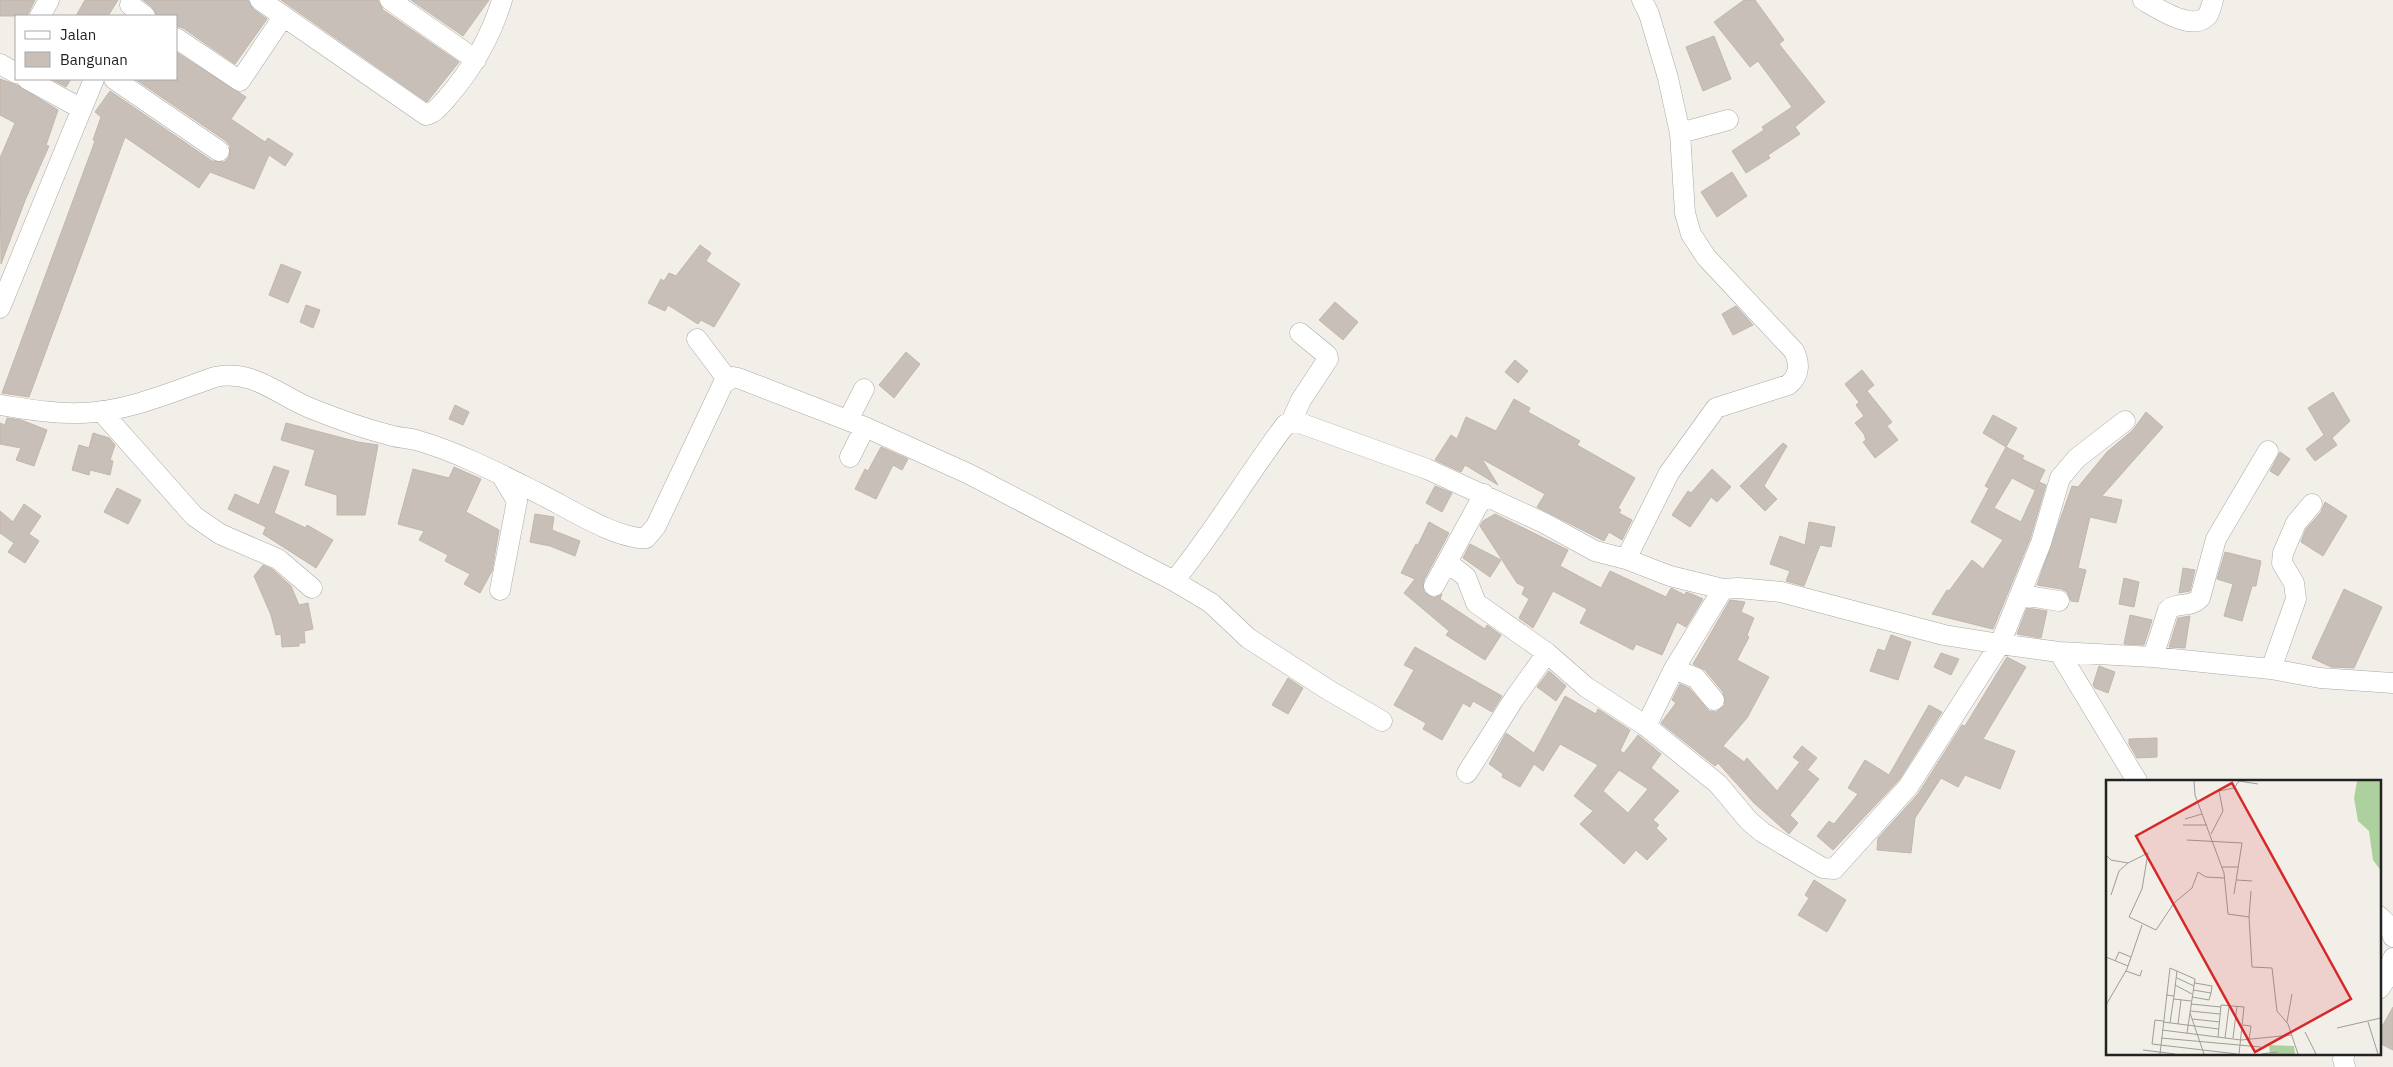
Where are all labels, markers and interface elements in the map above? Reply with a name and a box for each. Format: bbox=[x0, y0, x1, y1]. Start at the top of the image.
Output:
legend bbox=[15, 15, 178, 80]
text: Jalan bbox=[60, 25, 96, 44]
text: Bangunan bbox=[60, 50, 128, 69]
inset map bbox=[2106, 780, 2380, 1054]

